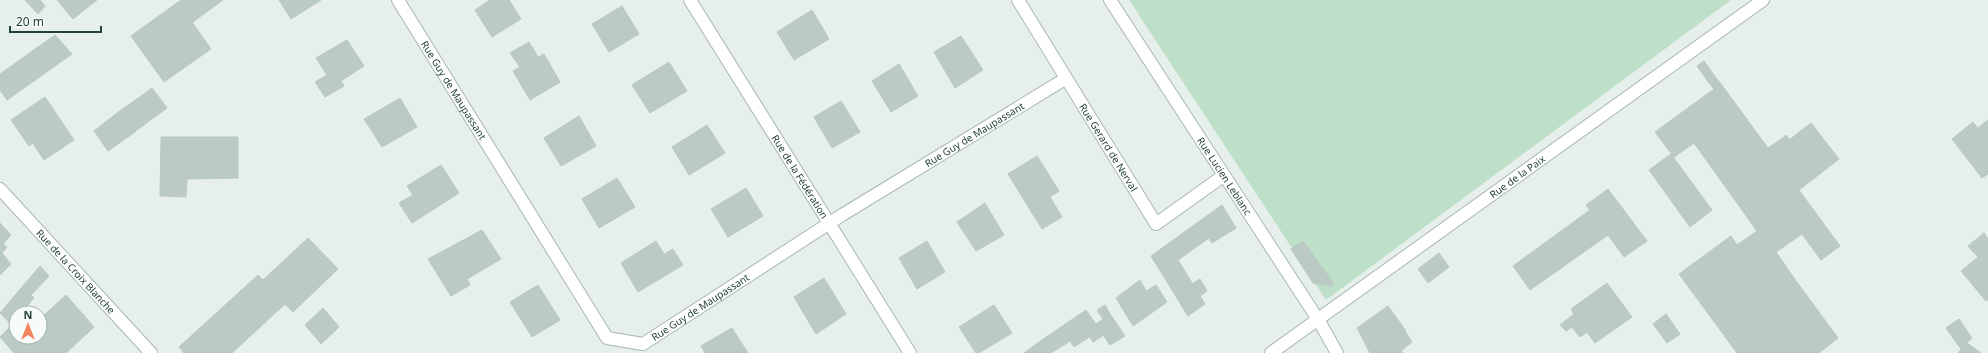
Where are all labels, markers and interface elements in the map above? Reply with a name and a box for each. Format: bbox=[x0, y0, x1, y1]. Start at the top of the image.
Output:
scale bar bbox=[10, 8, 101, 34]
text: 20 m bbox=[16, 13, 44, 30]
street label: Rue Guy de Maupassant bbox=[418, 38, 490, 143]
street label: Rue Guy de Maupassant bbox=[922, 98, 1027, 170]
street label: Rue Gerard de Nerval bbox=[1076, 101, 1141, 194]
street label: Rue de la Fédération bbox=[769, 132, 831, 221]
street label: Rue Lucien Leblanc bbox=[1194, 134, 1255, 218]
street label: Rue de la Paix bbox=[1487, 151, 1548, 201]
street label: Rue de la Croix Blanche bbox=[33, 226, 119, 317]
street label: Rue Guy de Maupassant bbox=[649, 270, 752, 344]
north arrow bbox=[8, 305, 48, 345]
text: N bbox=[24, 307, 32, 322]

